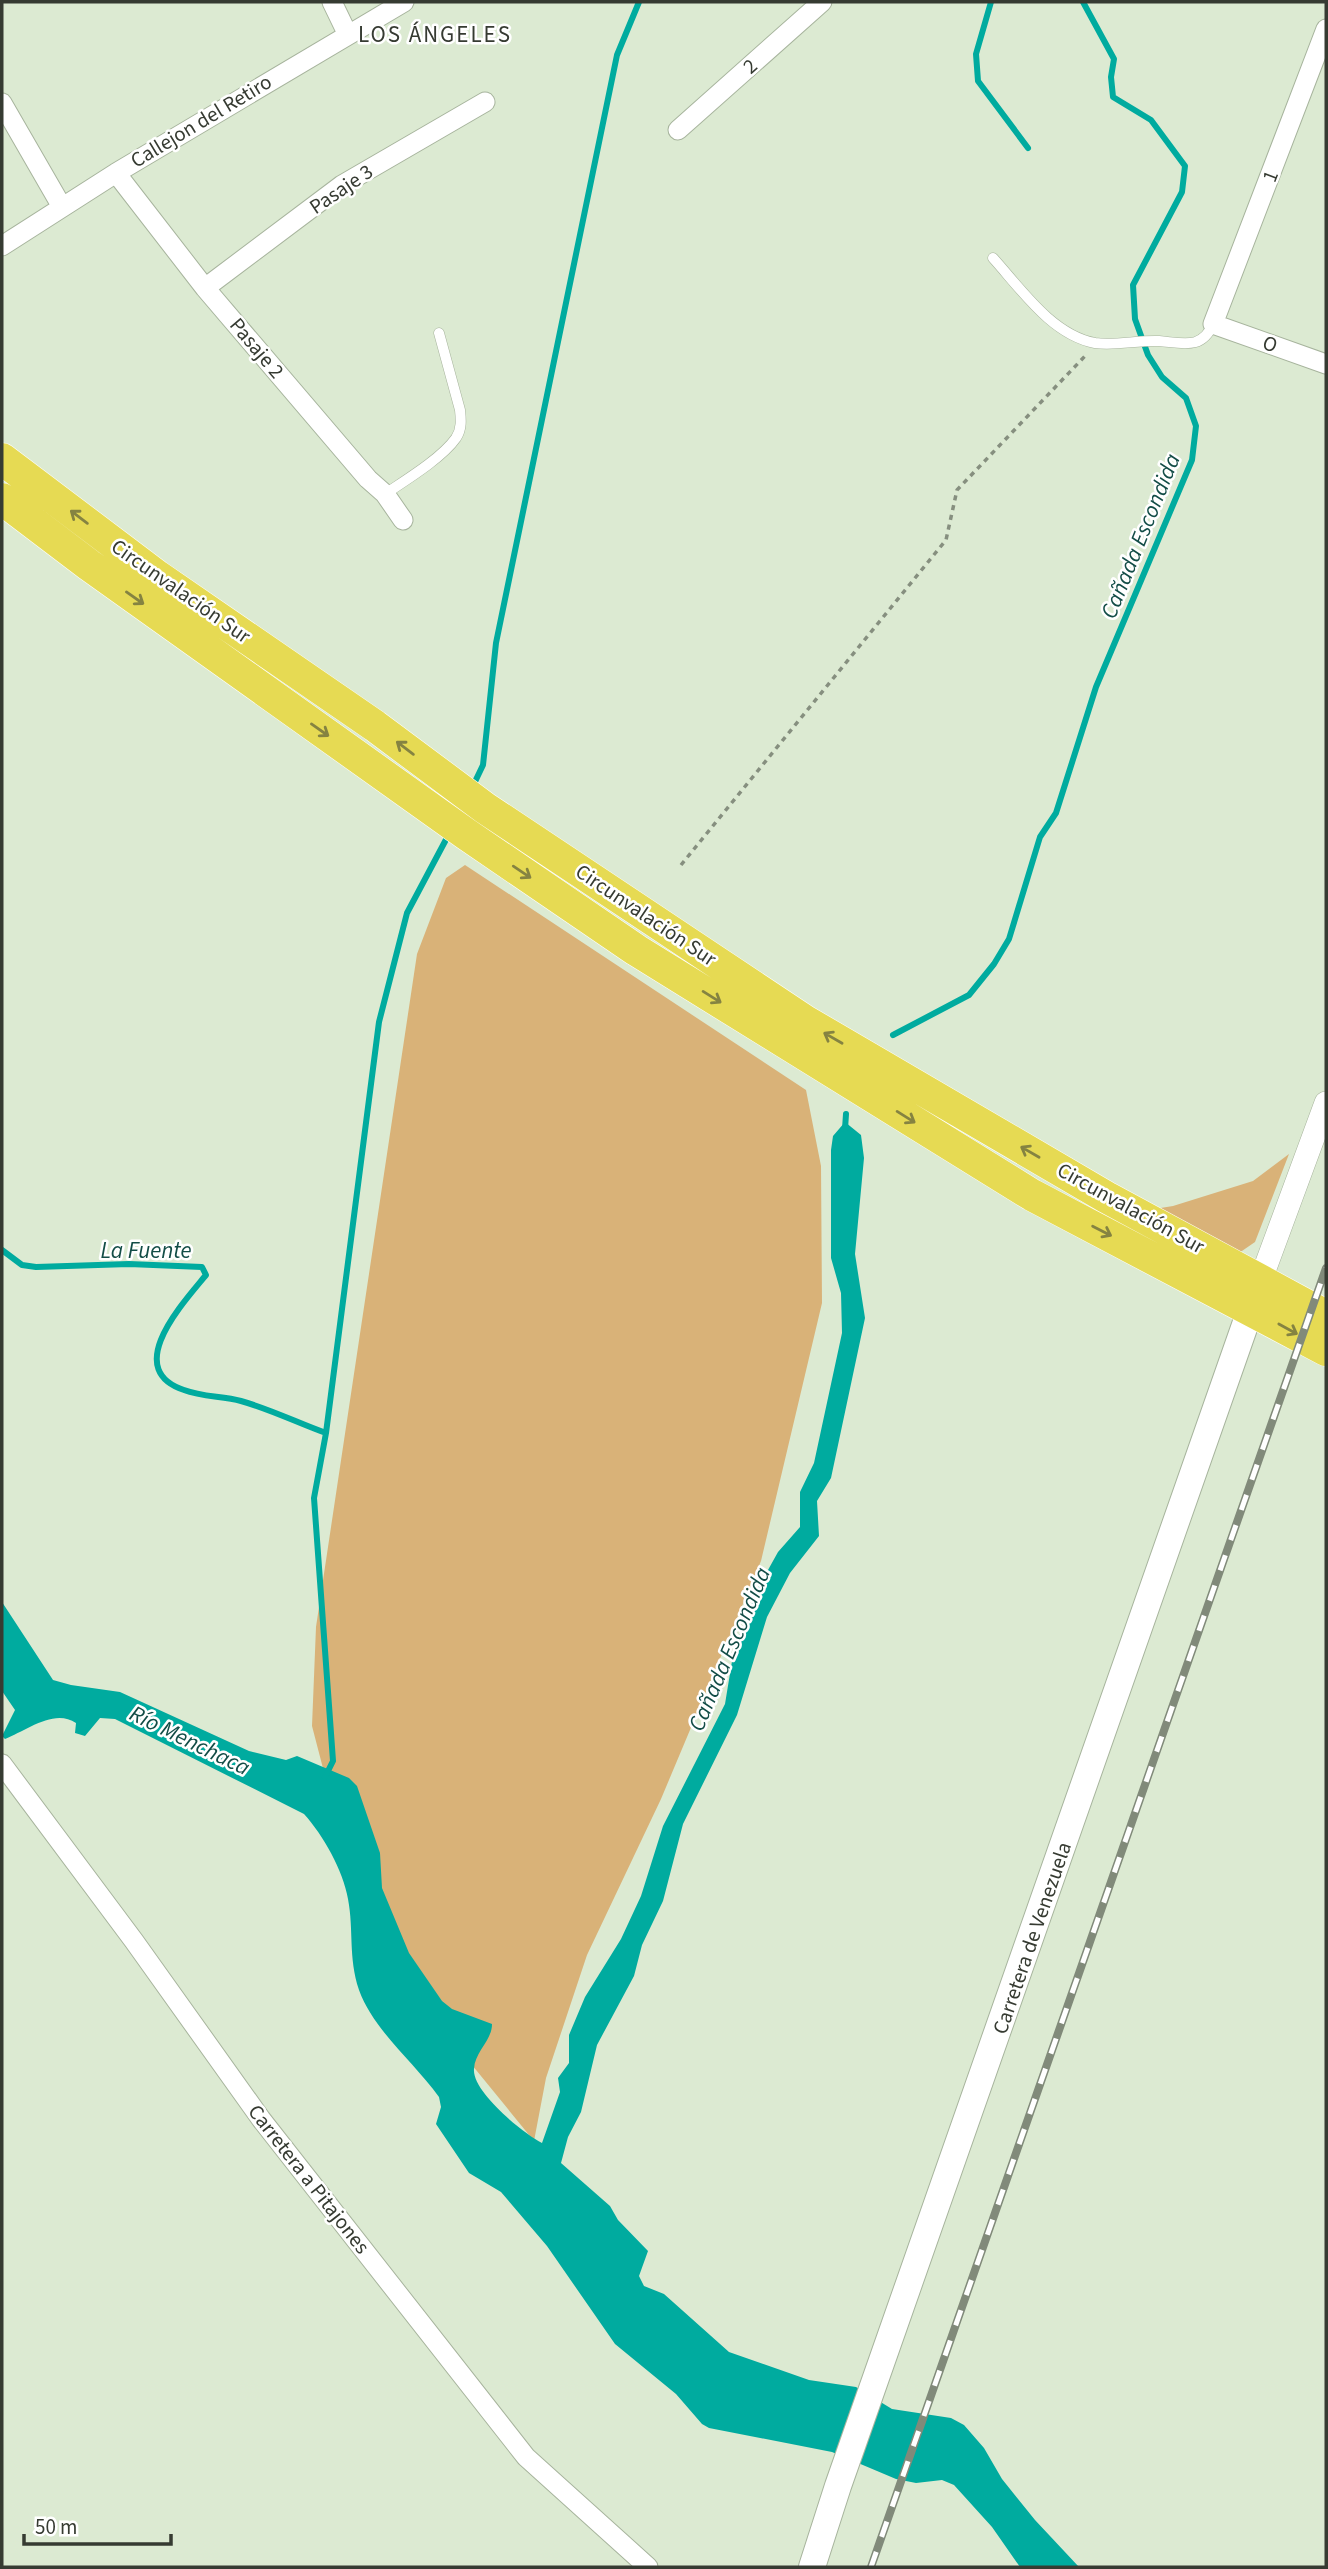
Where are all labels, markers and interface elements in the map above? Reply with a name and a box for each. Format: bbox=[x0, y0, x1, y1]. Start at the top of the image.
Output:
district label: LOS ÁNGELES bbox=[358, 18, 512, 51]
street label: 2 bbox=[736, 51, 764, 81]
street label: Callejon del Retiro bbox=[125, 67, 277, 175]
street label: Pasaje 3 bbox=[303, 157, 379, 221]
street label: 1 bbox=[1254, 166, 1286, 186]
street label: Pasaje 2 bbox=[223, 311, 291, 385]
street label: O bbox=[1259, 328, 1281, 360]
water label: Cañada Escondida bbox=[1092, 449, 1189, 624]
one-way arrow bbox=[71, 510, 89, 525]
street label: Circunvalación Sur bbox=[105, 532, 258, 651]
one-way arrow bbox=[125, 591, 144, 605]
one-way arrow bbox=[310, 723, 329, 737]
one-way arrow bbox=[396, 741, 414, 756]
street label: Circunvalación Sur bbox=[569, 857, 723, 974]
one-way arrow bbox=[512, 865, 531, 879]
one-way arrow bbox=[702, 990, 722, 1004]
one-way arrow bbox=[824, 1031, 844, 1045]
one-way arrow bbox=[895, 1110, 915, 1124]
one-way arrow bbox=[1020, 1145, 1040, 1159]
street label: Circunvalación Sur bbox=[1052, 1155, 1211, 1261]
one-way arrow bbox=[1091, 1225, 1112, 1239]
water label: La Fuente bbox=[100, 1234, 192, 1267]
one-way arrow bbox=[1278, 1322, 1298, 1336]
water label: Cañada Escondida bbox=[680, 1562, 779, 1736]
water label: Río Menchaca bbox=[124, 1697, 256, 1784]
street label: Carretera de Venezuela bbox=[985, 1838, 1079, 2038]
street label: Carretera a Pitajones bbox=[241, 2098, 377, 2260]
scale bar bbox=[24, 2502, 172, 2546]
text: 50 m bbox=[35, 2512, 77, 2542]

